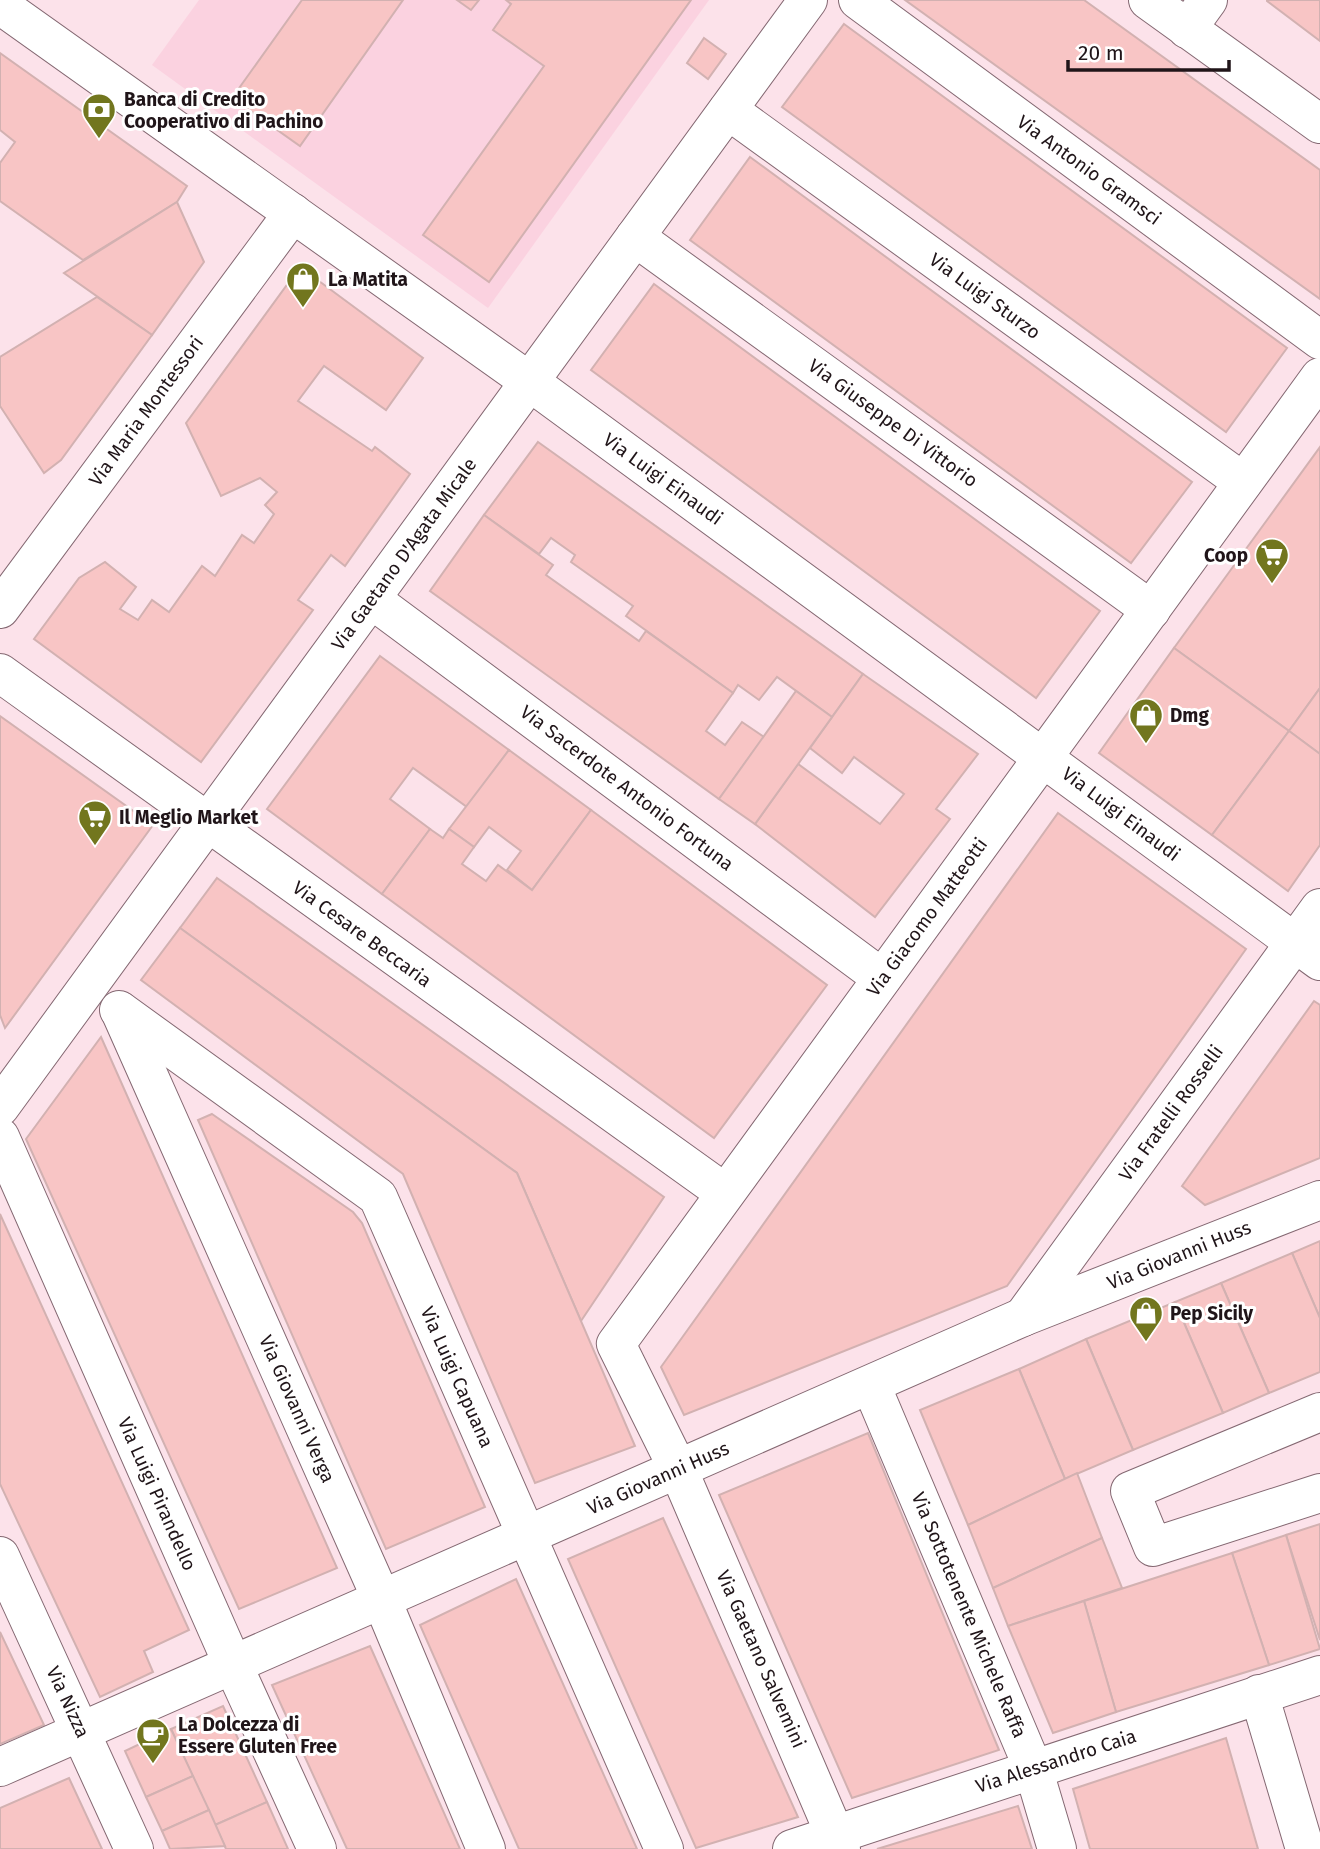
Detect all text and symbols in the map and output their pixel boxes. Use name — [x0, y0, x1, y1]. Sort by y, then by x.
scale bar — [1068, 28, 1229, 72]
text: 20 m — [1078, 40, 1124, 66]
place label: Banca di Credito Cooperativo di Pachino — [124, 88, 323, 133]
bank icon: Banca di Credito Cooperativo di Pachino — [80, 91, 118, 140]
street label: Via Antonio Gramsci — [1013, 110, 1165, 230]
street label: Via Luigi Sturzo — [925, 248, 1045, 344]
shop icon: La Matita — [284, 260, 322, 309]
place label: La Matita — [328, 268, 408, 291]
street label: Via Maria Montessori — [84, 332, 208, 490]
street label: Via Giuseppe Di Vittorio — [804, 354, 982, 492]
street label: Via Luigi Einaudi — [599, 428, 727, 530]
street label: Via Gaetano D'Agata Micale — [327, 453, 481, 655]
supermarket icon: Coop — [1253, 536, 1291, 585]
place label: Coop — [1204, 544, 1248, 567]
shop icon: Dmg — [1127, 696, 1165, 745]
street label: Via Sacerdote Antonio Fortuna — [516, 700, 738, 876]
place label: Dmg — [1170, 704, 1209, 727]
street label: Via Luigi Einaudi — [1057, 762, 1185, 866]
supermarket icon: Il Meglio Market — [76, 798, 114, 847]
place label: Il Meglio Market — [119, 806, 259, 829]
street label: Via Giacomo Matteotti — [862, 833, 992, 1001]
street label: Via Cesare Beccaria — [288, 876, 436, 992]
street label: Via Fratelli Rosselli — [1114, 1041, 1228, 1185]
street label: Via Giovanni Huss — [1104, 1216, 1254, 1294]
shop icon: Pep Sicily — [1127, 1294, 1165, 1343]
place label: Pep Sicily — [1170, 1302, 1253, 1325]
street label: Via Luigi Capuana — [416, 1303, 498, 1451]
street label: Via Giovanni Verga — [254, 1332, 340, 1486]
street label: Via Luigi Pirandello — [113, 1414, 201, 1574]
street label: Via Giovanni Huss — [583, 1436, 733, 1520]
street label: Via Sottotenente Michele Raffa — [907, 1489, 1031, 1741]
street label: Via Gaetano Salvemini — [711, 1567, 811, 1751]
street label: Via Nizza — [41, 1663, 95, 1741]
place label: La Dolcezza di Essere Gluten Free — [178, 1713, 337, 1758]
cafe icon: La Dolcezza di Essere Gluten Free — [134, 1716, 172, 1765]
street label: Via Alessandro Caia — [973, 1724, 1139, 1798]

